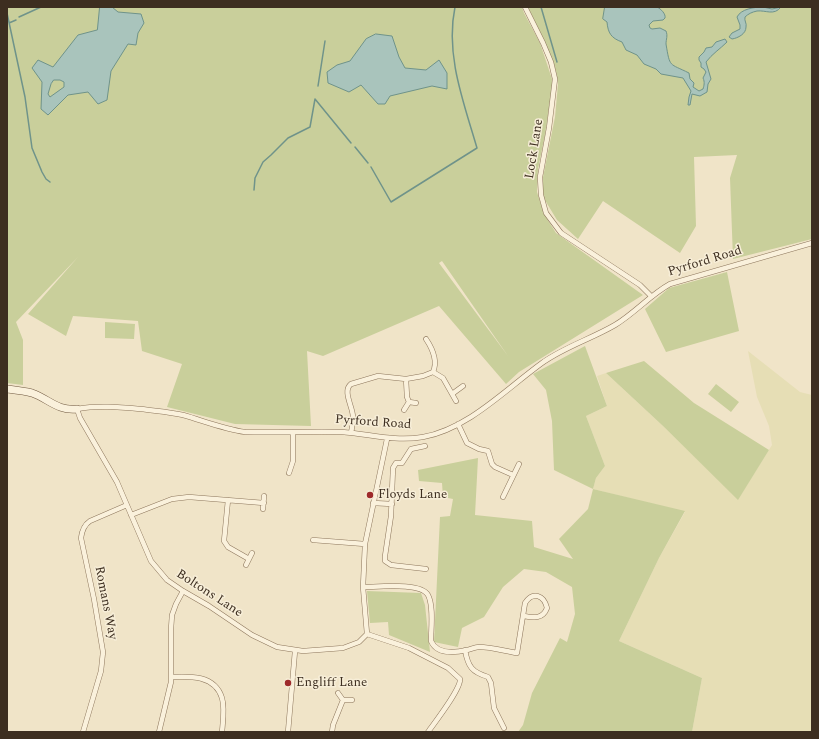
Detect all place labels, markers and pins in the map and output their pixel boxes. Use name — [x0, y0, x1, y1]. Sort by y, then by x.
place label: Floyds Lane — [378, 487, 447, 503]
marker: Floyds Lane — [365, 490, 375, 500]
place label: Engliff Lane — [296, 675, 367, 691]
marker: Engliff Lane — [283, 678, 293, 688]

